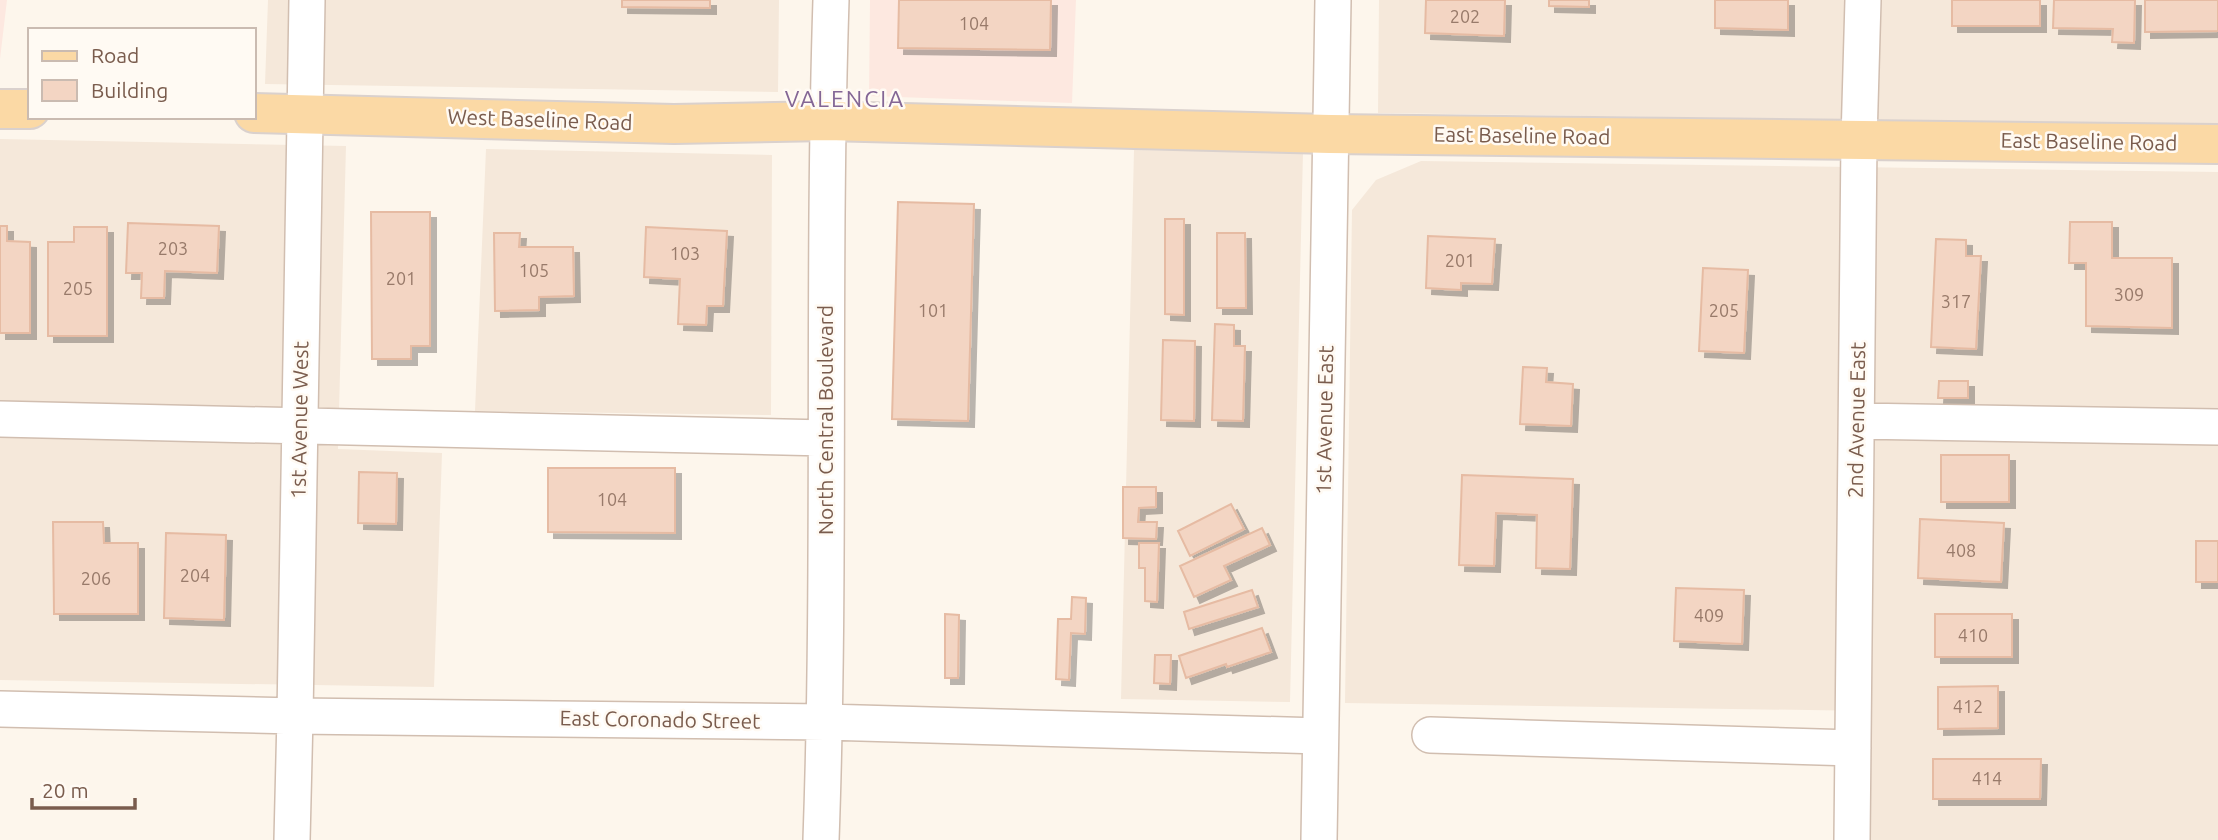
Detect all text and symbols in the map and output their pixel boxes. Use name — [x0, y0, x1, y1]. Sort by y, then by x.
house number: 202 — [1450, 6, 1480, 26]
house number: 104 — [959, 13, 989, 33]
legend — [28, 28, 256, 119]
text: Road — [91, 43, 139, 67]
text: Building — [91, 78, 168, 102]
district label: VALENCIA — [785, 86, 905, 111]
street label: West Baseline Road — [447, 104, 633, 134]
street label: East Baseline Road — [1433, 121, 1611, 149]
street label: East Baseline Road — [2000, 127, 2178, 155]
house number: 203 — [158, 238, 188, 258]
house number: 103 — [670, 243, 700, 263]
house number: 201 — [1445, 250, 1475, 270]
house number: 105 — [519, 260, 549, 280]
house number: 201 — [386, 268, 416, 288]
house number: 205 — [63, 278, 93, 298]
house number: 309 — [2114, 284, 2144, 304]
house number: 317 — [1941, 291, 1971, 311]
house number: 101 — [918, 300, 948, 320]
house number: 205 — [1709, 300, 1739, 320]
street label: North Central Boulevard — [813, 305, 837, 535]
street label: 1st Avenue West — [286, 341, 312, 499]
street label: 2nd Avenue East — [1843, 342, 1869, 498]
street label: 1st Avenue East — [1311, 345, 1337, 495]
house number: 104 — [597, 489, 627, 509]
house number: 408 — [1946, 540, 1976, 560]
house number: 204 — [180, 565, 210, 585]
house number: 206 — [81, 568, 111, 588]
house number: 409 — [1694, 605, 1724, 625]
house number: 410 — [1958, 625, 1988, 645]
house number: 412 — [1953, 696, 1983, 716]
street label: East Coronado Street — [559, 705, 761, 733]
scale bar — [32, 766, 135, 810]
house number: 414 — [1972, 768, 2002, 788]
text: 20 m — [42, 778, 89, 802]

